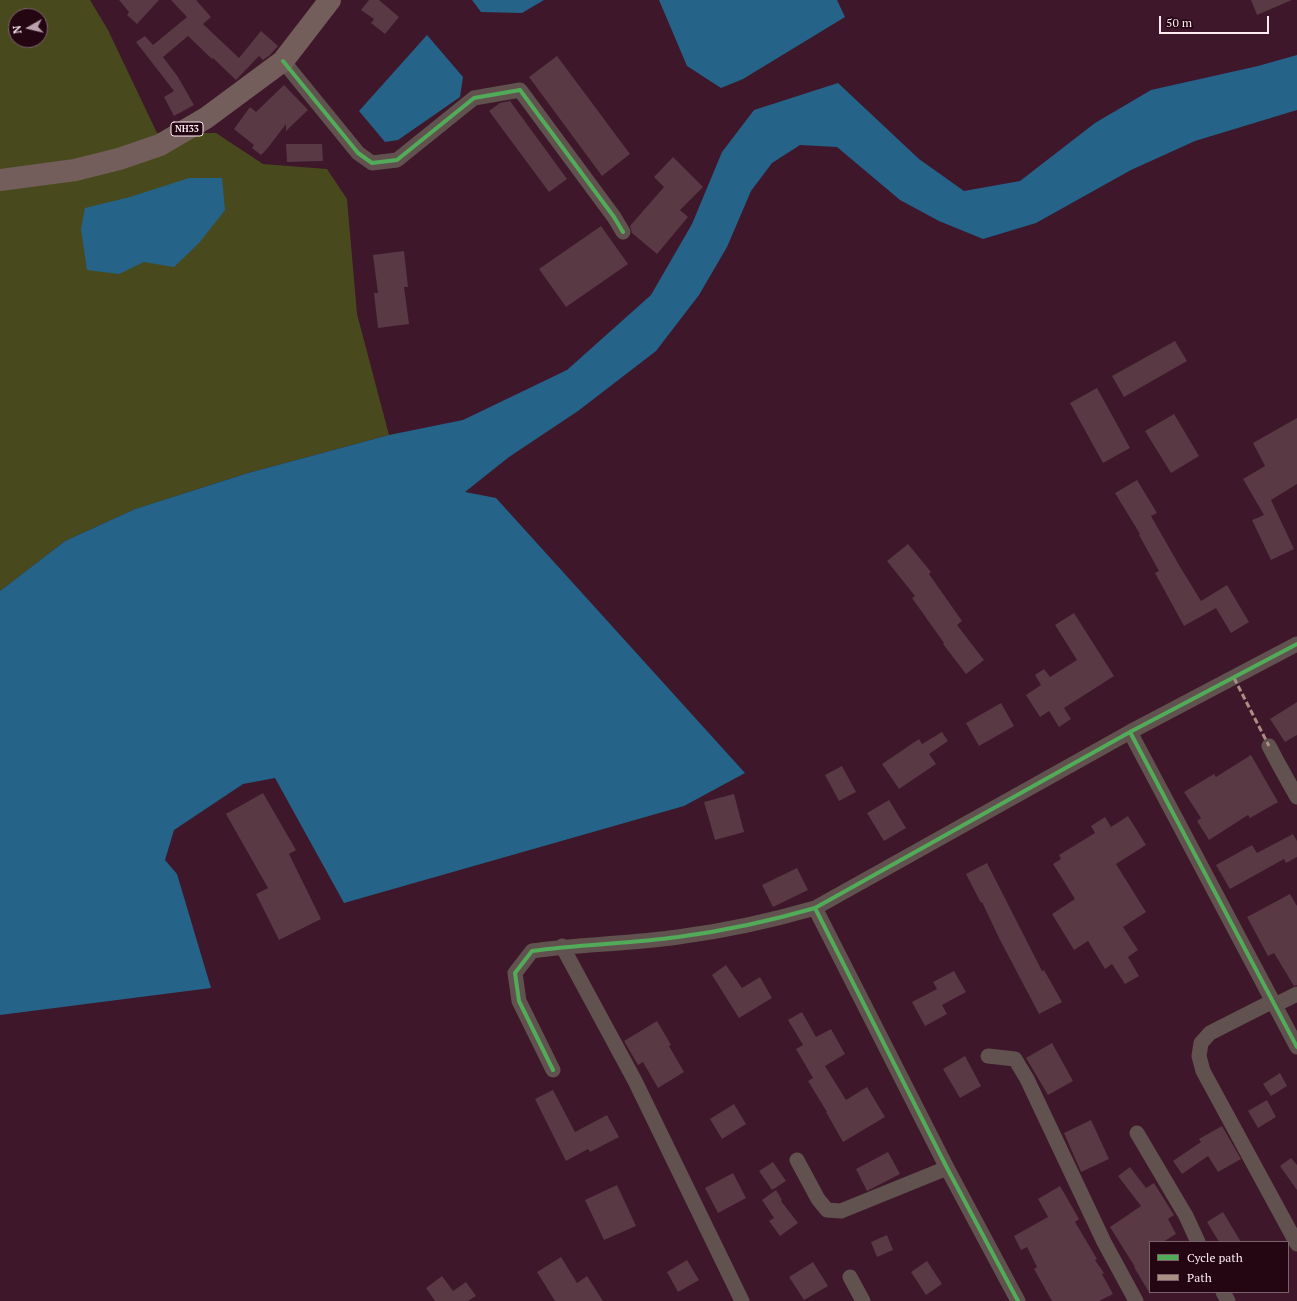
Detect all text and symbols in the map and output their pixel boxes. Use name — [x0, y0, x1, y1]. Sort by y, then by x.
north arrow — [8, 8, 48, 48]
scale bar — [1161, 8, 1271, 34]
text: 50 m — [1166, 15, 1192, 30]
text: N — [10, 24, 25, 35]
road number: NH33 — [171, 122, 203, 136]
legend — [1149, 1241, 1289, 1293]
text: Cycle path — [1187, 1250, 1243, 1265]
text: Path — [1187, 1270, 1212, 1285]

